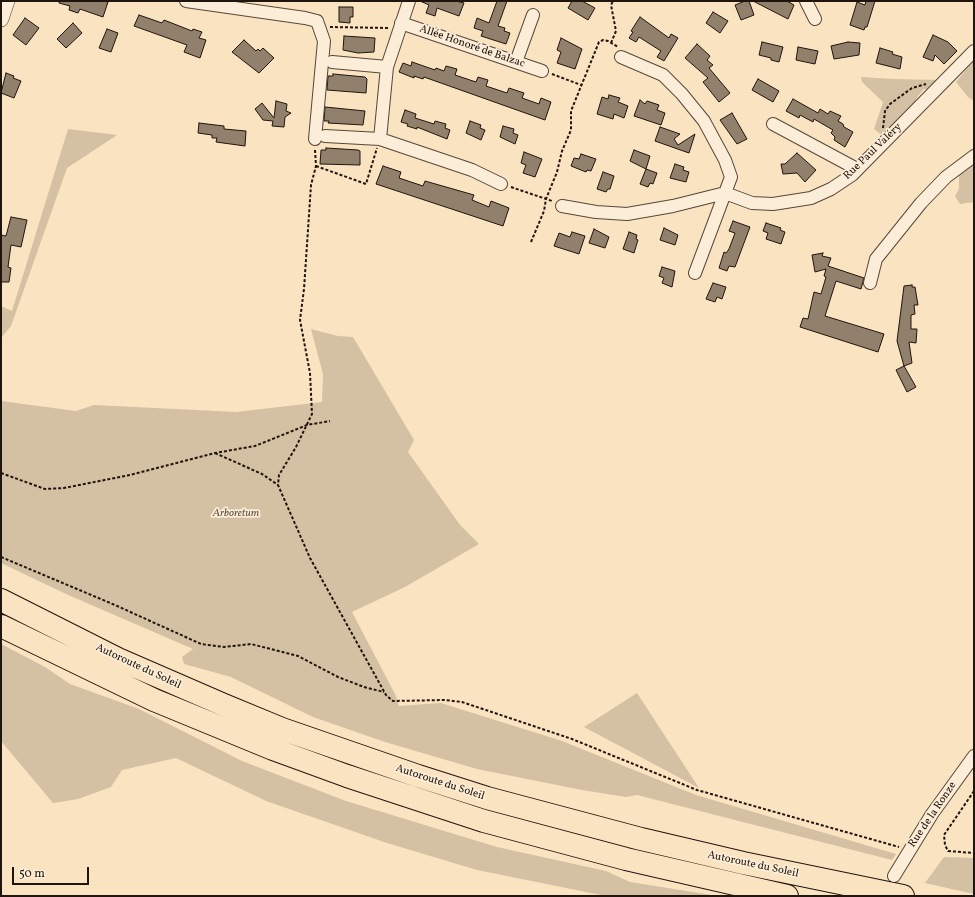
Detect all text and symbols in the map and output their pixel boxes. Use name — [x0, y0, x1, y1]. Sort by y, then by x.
street label: Allée Honoré de Balzac — [418, 23, 526, 71]
street label: Rue Paul Valéry — [841, 121, 905, 183]
park label: Arboretum — [213, 507, 259, 521]
street label: Autoroute du Soleil — [93, 641, 183, 693]
street label: Autoroute du Soleil — [394, 762, 486, 804]
street label: Rue de la Ronze — [906, 780, 960, 850]
street label: Autoroute du Soleil — [706, 849, 800, 881]
scale bar — [14, 859, 91, 885]
text: 50 m — [19, 866, 45, 882]

